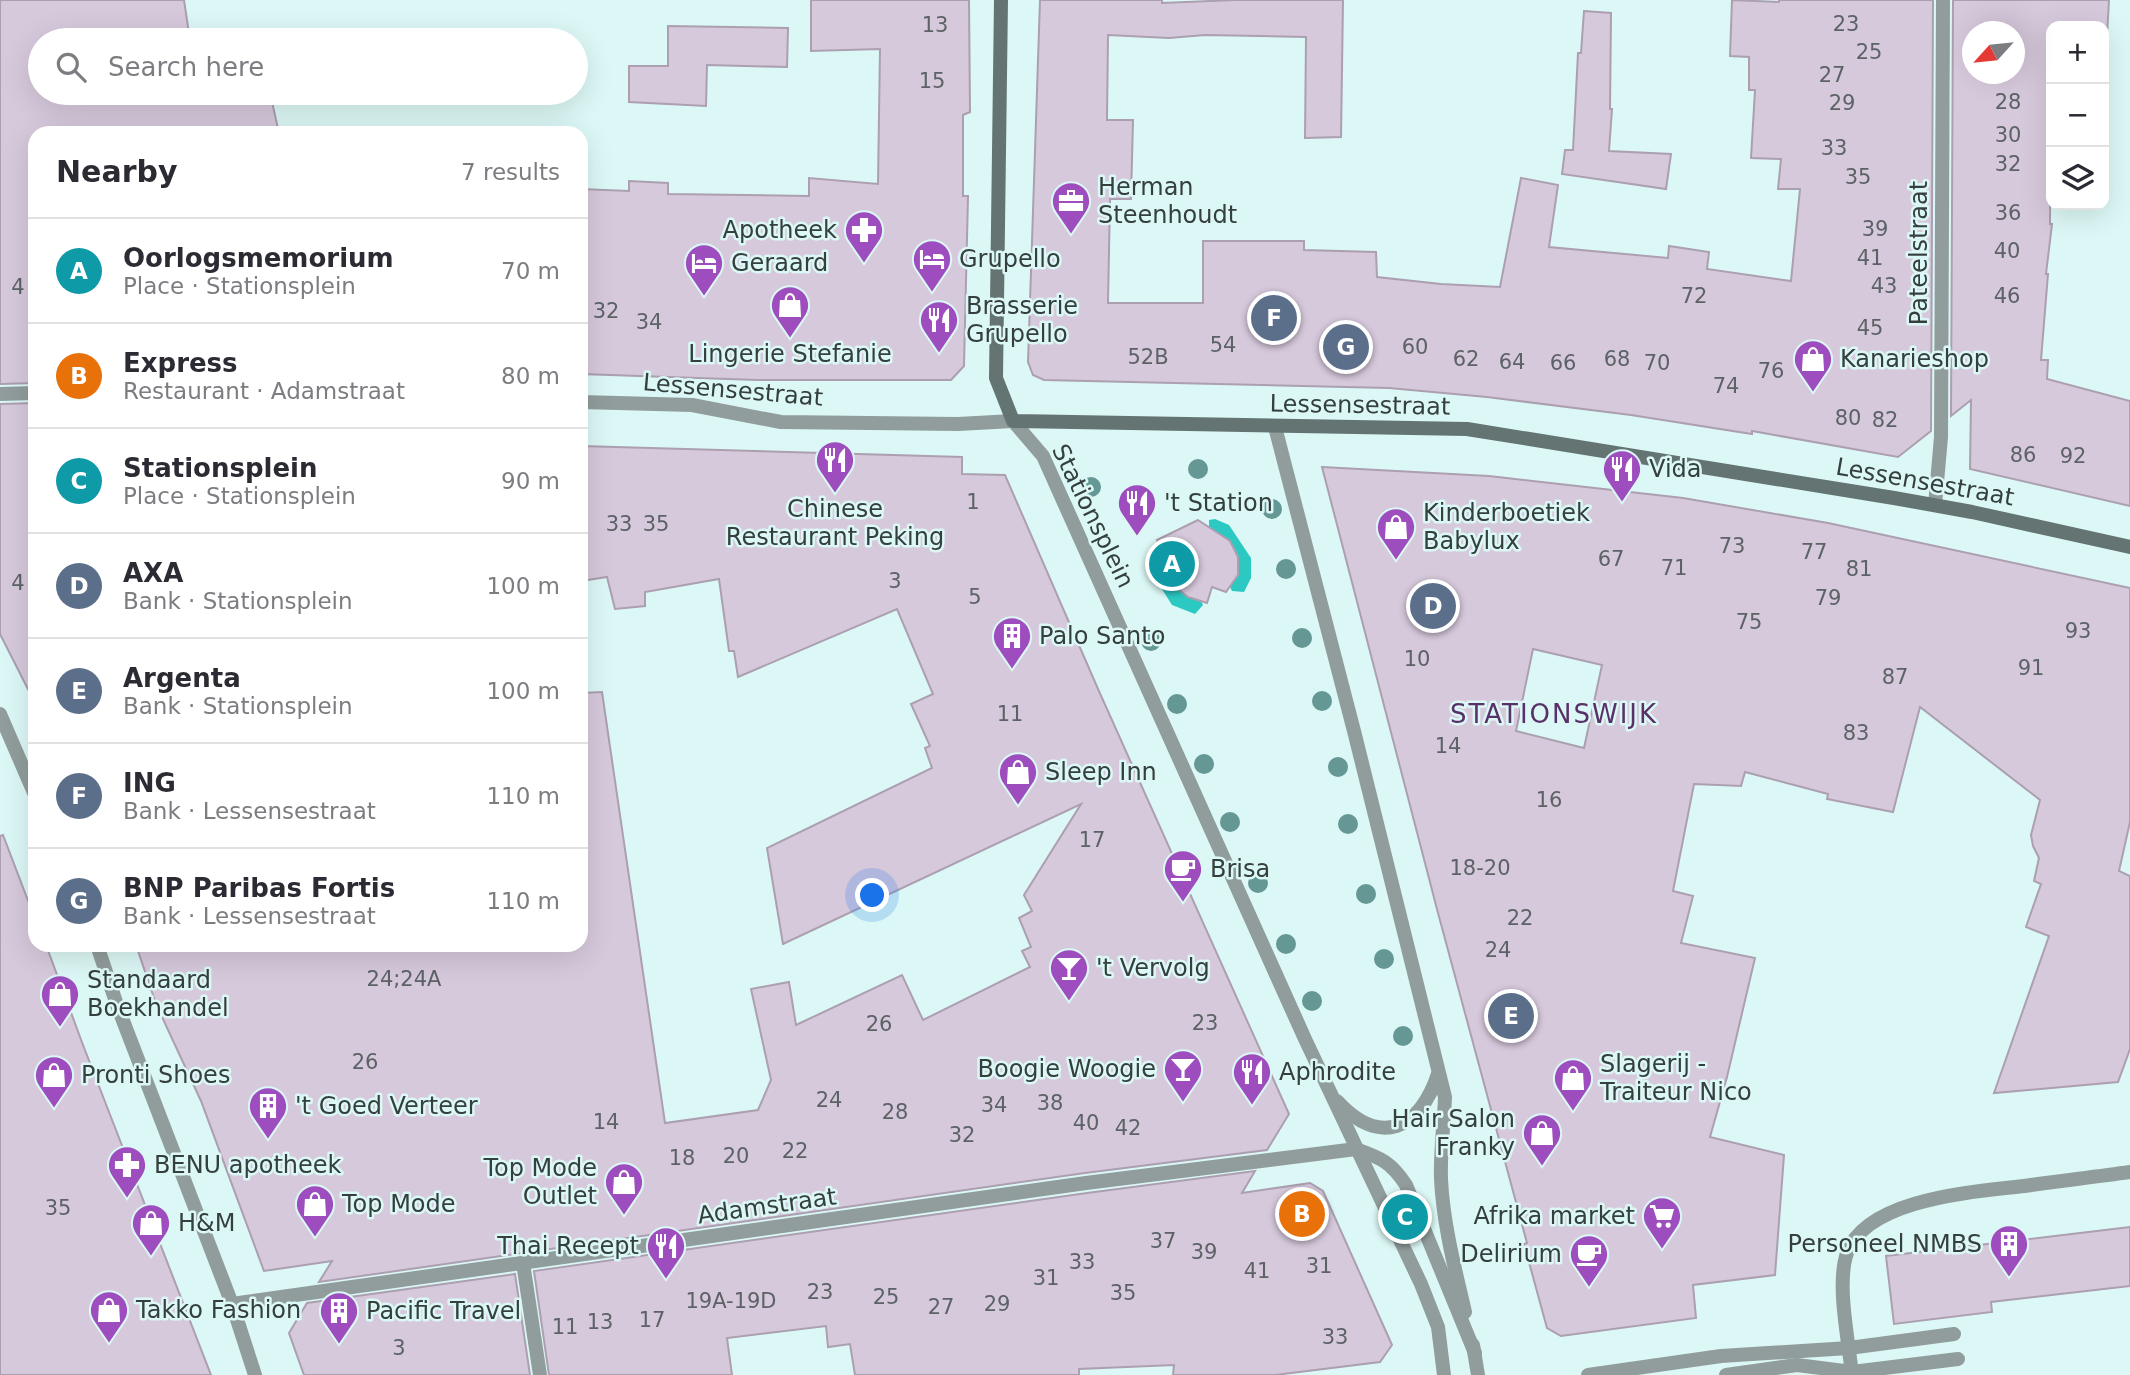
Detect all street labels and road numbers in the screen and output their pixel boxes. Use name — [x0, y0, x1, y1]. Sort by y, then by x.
street label: Pateelstraat — [1905, 181, 1933, 325]
street label: Lessensestraat — [642, 368, 824, 412]
street label: Lessensestraat — [1269, 389, 1451, 421]
street label: Stationsplein — [1046, 440, 1140, 592]
street label: Lessensestraat — [1834, 453, 2016, 511]
street label: Adamstraat — [696, 1182, 838, 1230]

